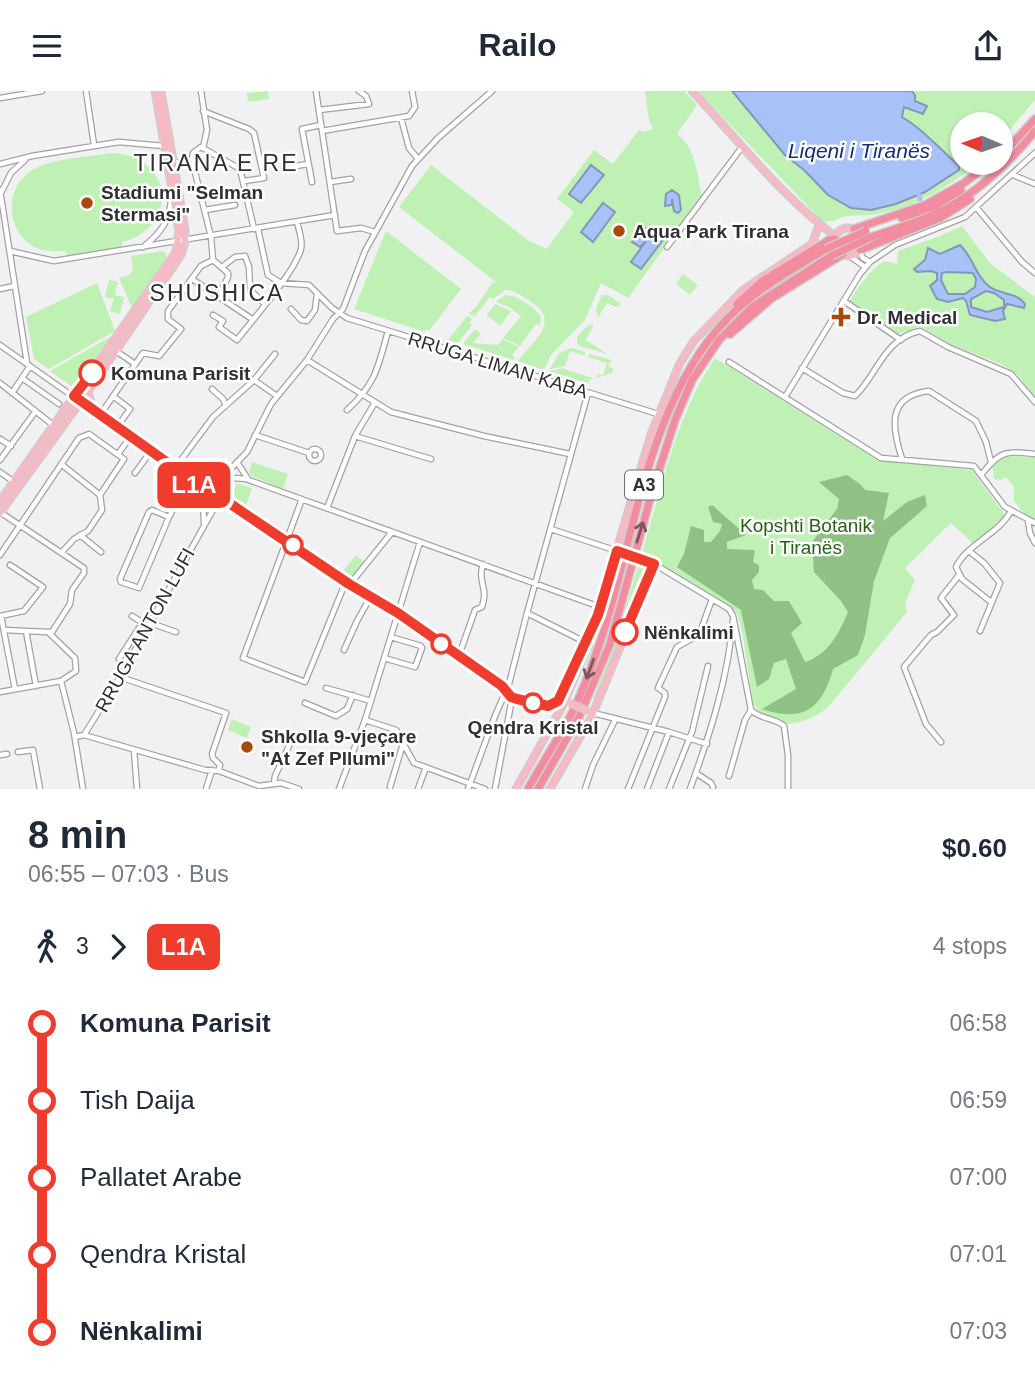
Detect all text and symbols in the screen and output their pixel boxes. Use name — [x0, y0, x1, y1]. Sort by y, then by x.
icon: menu — [28, 27, 66, 65]
text: Railo — [478, 27, 557, 63]
icon: share — [969, 27, 1007, 65]
north arrow — [950, 112, 1013, 175]
map controls — [950, 112, 1013, 175]
water label: Liqeni i Tiranës — [788, 139, 931, 162]
district label: TIRANA E RE — [133, 150, 299, 176]
place label: Stadiumi "Selman Stermasi" — [101, 182, 263, 225]
marker: Stadiumi "Selman Stermasi" — [79, 195, 95, 211]
place label: Aqua Park Tirana — [633, 221, 789, 242]
marker: Aqua Park Tirana — [611, 223, 627, 239]
district label: SHUSHICA — [150, 280, 284, 306]
marker: Dr. Medical — [831, 307, 851, 327]
place label: Dr. Medical — [857, 307, 957, 328]
street label: RRUGA LIMAN KABA — [406, 328, 591, 402]
marker: Komuna Parisit — [79, 360, 105, 386]
place label: Komuna Parisit — [111, 363, 251, 384]
line badge: L1A — [154, 462, 234, 508]
text: L1A — [171, 471, 217, 498]
road number: A3 — [625, 471, 663, 499]
park label: Kopshti Botanik i Tiranës — [740, 515, 873, 558]
one-way arrow — [634, 521, 647, 543]
unlabelled marker — [283, 535, 303, 555]
street label: RRUGA ANTON LUFI — [91, 544, 199, 716]
marker: Nënkalimi — [612, 619, 638, 645]
place label: Nënkalimi — [644, 622, 734, 643]
unlabelled marker — [431, 634, 451, 654]
one-way arrow — [583, 657, 595, 679]
marker: Qendra Kristal — [523, 693, 543, 713]
place label: Qendra Kristal — [468, 717, 598, 738]
place label: Shkolla 9-vjeçare "At Zef Pllumi" — [261, 726, 416, 769]
marker: Shkolla 9-vjeçare "At Zef Pllumi" — [239, 739, 255, 755]
text: 8 min — [28, 814, 127, 856]
text: $0.60 — [942, 833, 1007, 863]
text: 06:55 – 07:03 · Bus — [28, 861, 229, 887]
icon: walk — [28, 928, 66, 966]
icon: forward — [99, 928, 137, 966]
text: 3 — [76, 933, 89, 959]
text: L1A — [161, 933, 206, 960]
text: 4 stops — [933, 933, 1007, 959]
text: Komuna Parisit — [80, 1008, 271, 1038]
text: 06:58 — [949, 1010, 1007, 1036]
text: Tish Daija — [80, 1085, 195, 1115]
text: 06:59 — [949, 1087, 1007, 1113]
text: Pallatet Arabe — [80, 1162, 242, 1192]
text: 07:00 — [949, 1164, 1007, 1190]
text: Qendra Kristal — [80, 1239, 246, 1269]
text: 07:01 — [949, 1241, 1007, 1267]
text: Nënkalimi — [80, 1316, 203, 1346]
text: 07:03 — [949, 1318, 1007, 1344]

